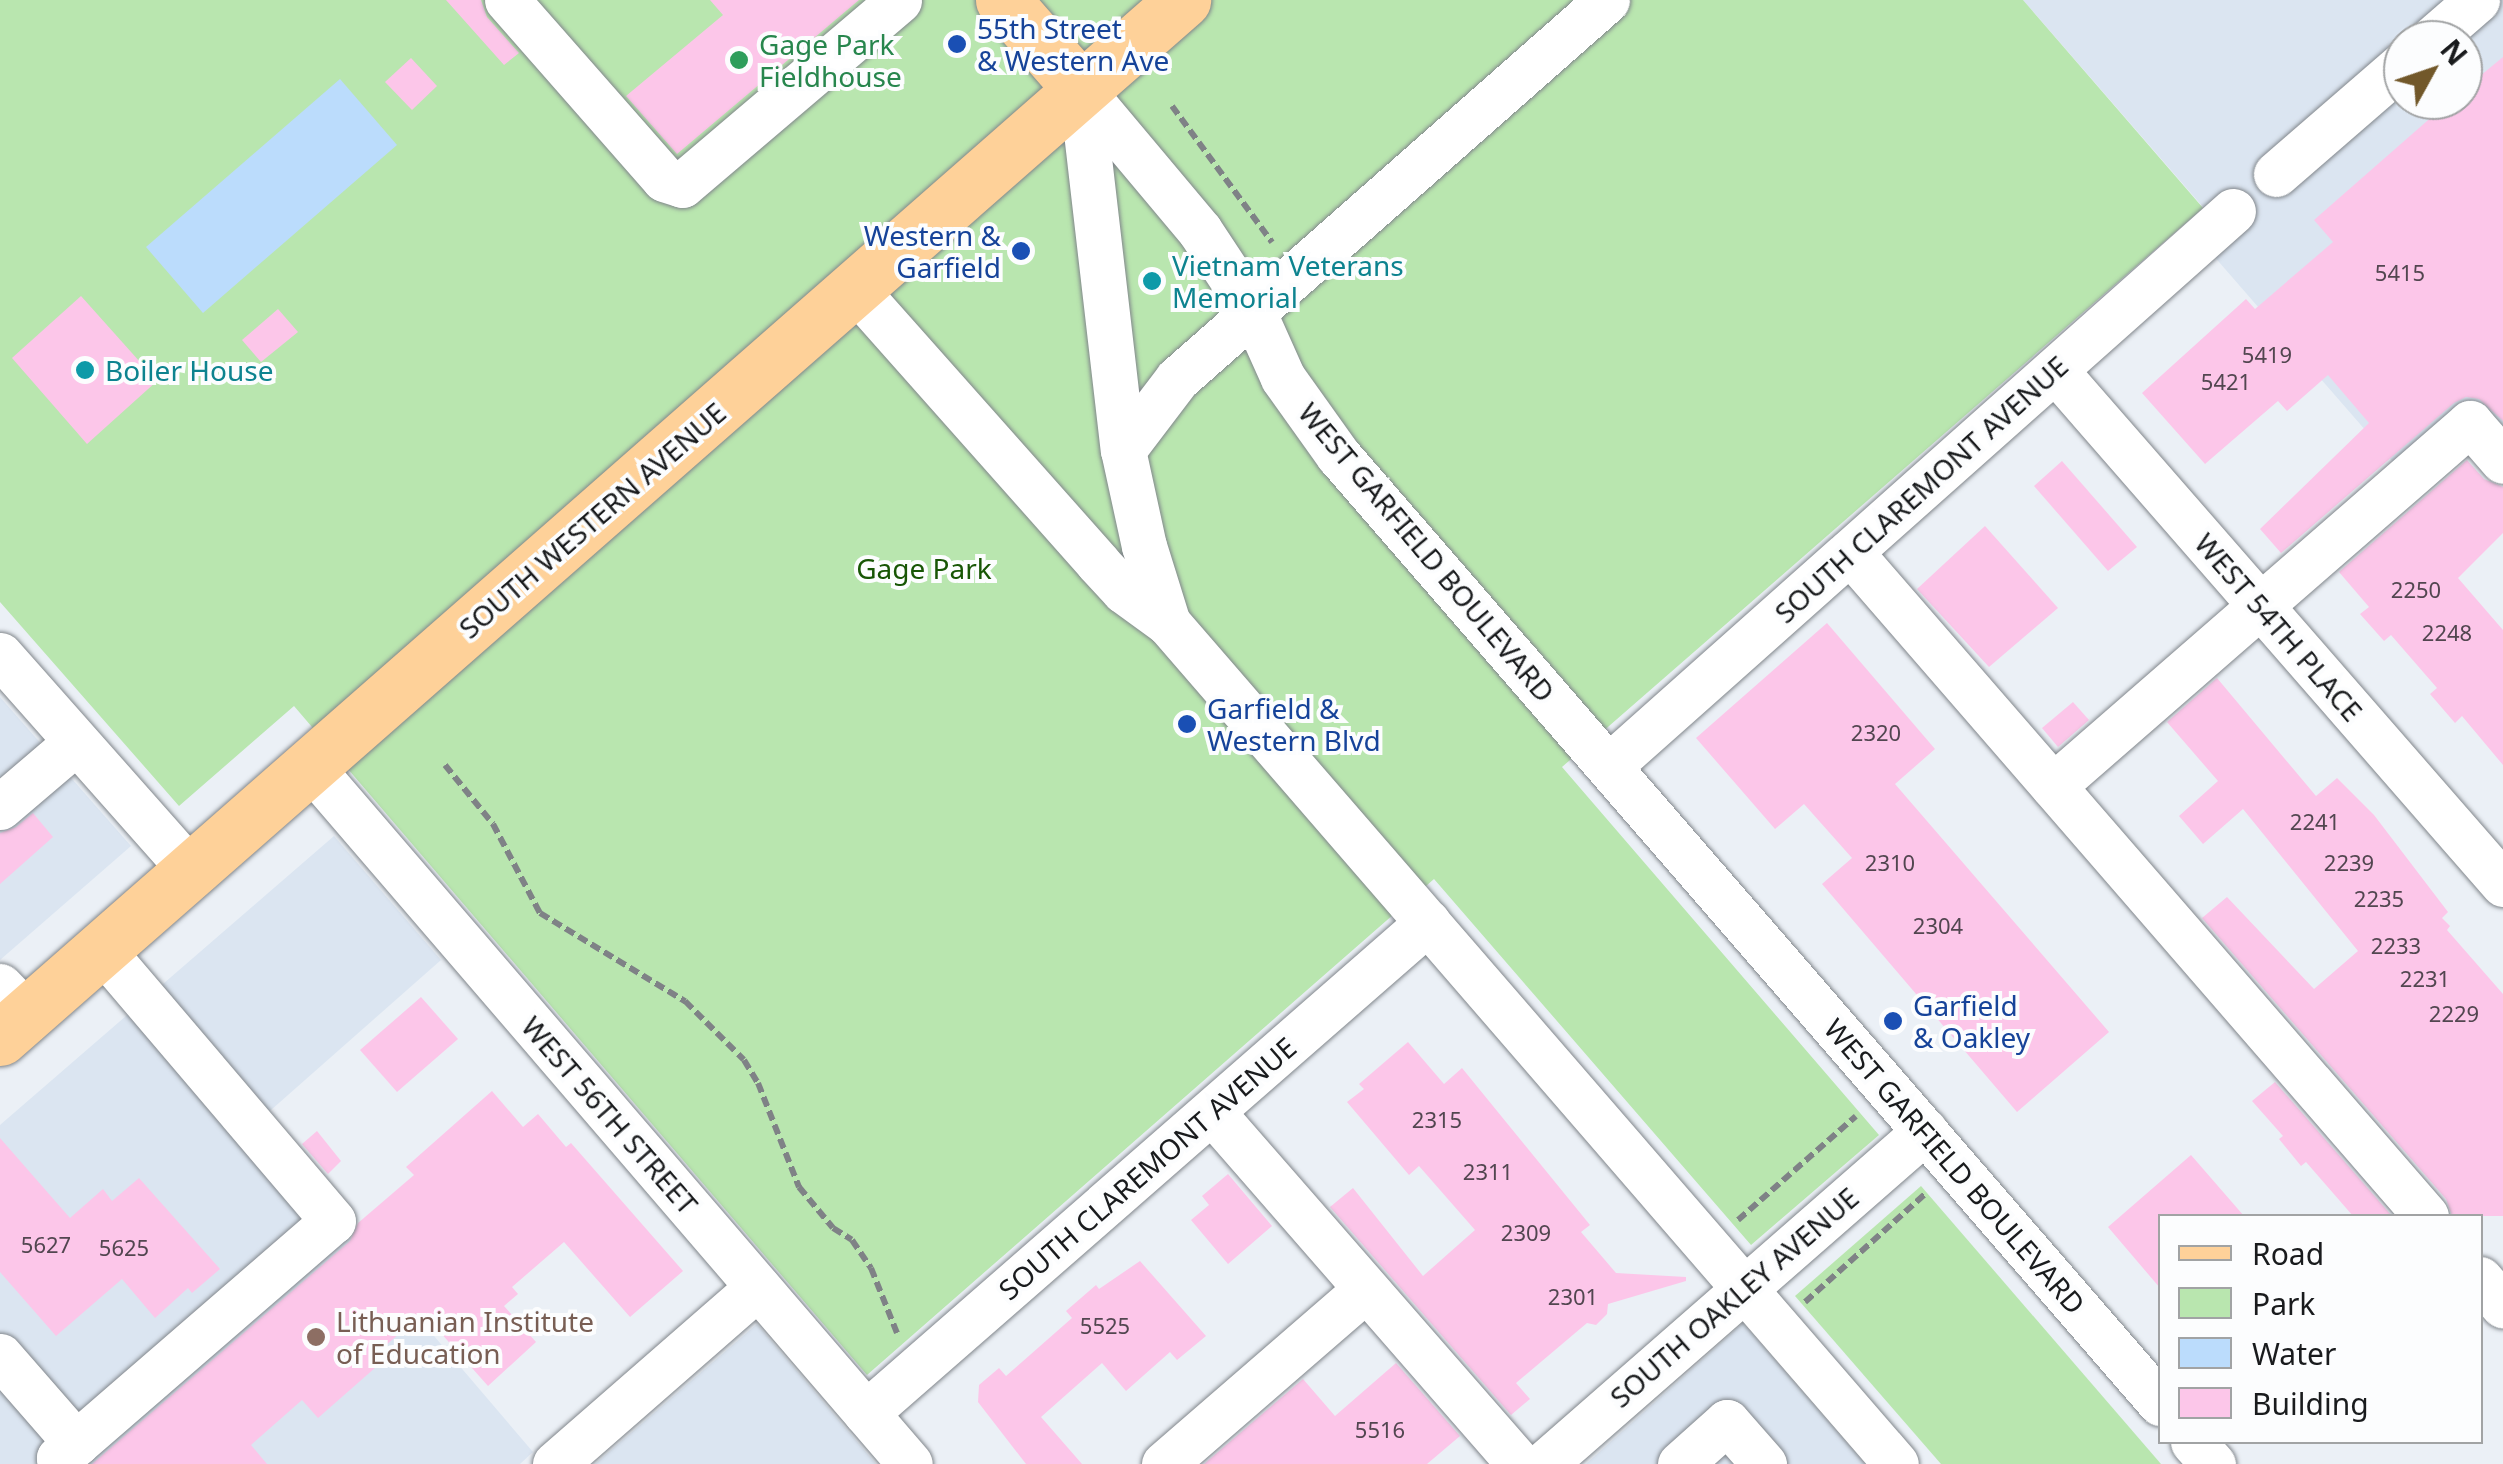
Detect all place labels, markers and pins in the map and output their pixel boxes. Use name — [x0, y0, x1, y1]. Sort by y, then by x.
place label: 55th Street & Western Ave — [977, 11, 1169, 77]
place label: Gage Park Fieldhouse — [759, 27, 902, 93]
marker: 55th Street & Western Ave — [946, 33, 968, 55]
marker: Gage Park Fieldhouse — [728, 49, 750, 71]
place label: Western & Garfield — [864, 218, 1001, 284]
marker: Western & Garfield — [1010, 240, 1032, 262]
place label: Vietnam Veterans Memorial — [1172, 248, 1404, 314]
marker: Vietnam Veterans Memorial — [1141, 270, 1163, 292]
place label: Boiler House — [105, 353, 273, 387]
marker: Boiler House — [74, 359, 96, 381]
place label: Garfield & Western Blvd — [1207, 691, 1381, 757]
marker: Garfield & Western Blvd — [1176, 713, 1198, 735]
place label: Garfield & Oakley — [1913, 988, 2030, 1054]
marker: Garfield & Oakley — [1882, 1010, 1904, 1032]
place label: Lithuanian Institute of Education — [336, 1304, 594, 1370]
marker: Lithuanian Institute of Education — [305, 1326, 327, 1348]

